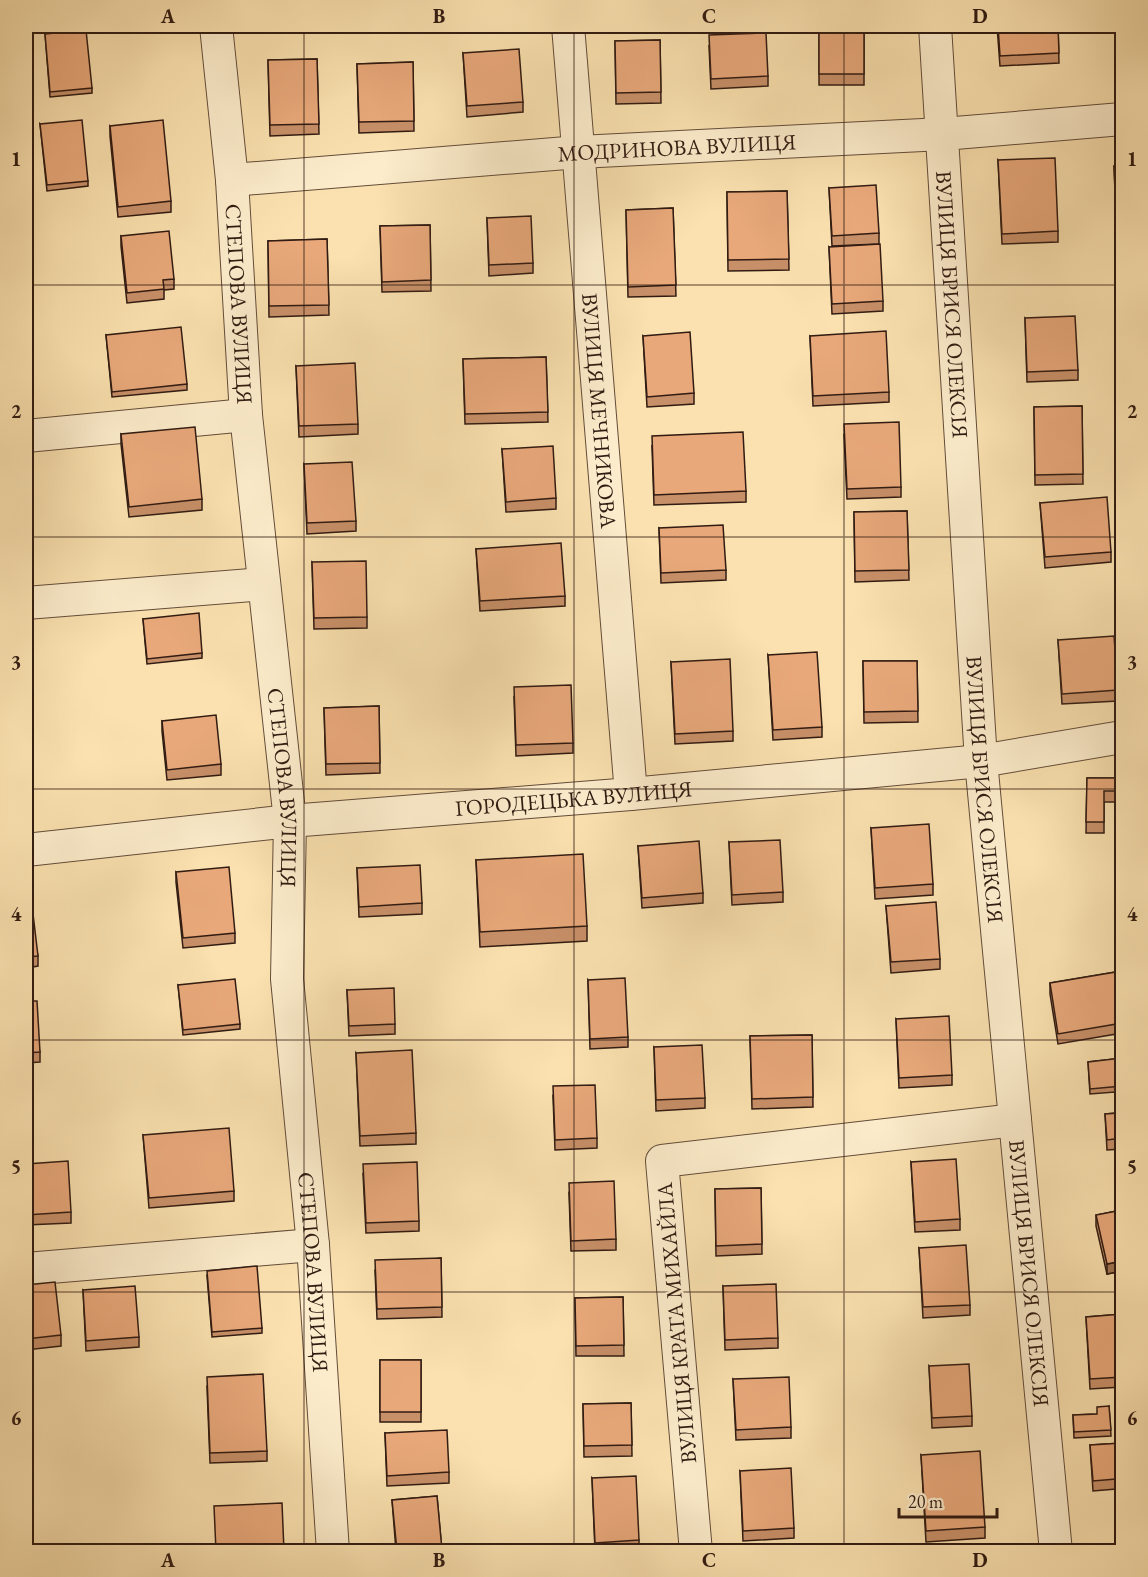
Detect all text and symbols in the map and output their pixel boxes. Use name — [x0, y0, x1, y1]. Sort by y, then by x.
text: A — [160, 3, 176, 29]
text: B — [433, 3, 445, 29]
text: C — [702, 3, 716, 29]
text: D — [972, 3, 988, 29]
street label: МОДРИНОВА ВУЛИЦЯ — [556, 127, 797, 169]
text: 1 — [11, 146, 21, 172]
text: 1 — [1127, 146, 1137, 172]
street label: ВУЛИЦЯ БРИСЯ ОЛЕКСІЯ — [929, 170, 975, 439]
street label: СТЕПОВА ВУЛИЦЯ — [218, 203, 259, 405]
street label: ВУЛИЦЯ МЕЧНИКОВА — [575, 292, 623, 530]
text: 2 — [11, 398, 22, 424]
text: 2 — [1127, 398, 1138, 424]
text: 3 — [11, 649, 21, 675]
text: 3 — [1127, 649, 1137, 675]
street label: ВУЛИЦЯ БРИСЯ ОЛЕКСІЯ — [959, 655, 1010, 924]
street label: СТЕПОВА ВУЛИЦЯ — [261, 686, 304, 888]
street label: ГОРОДЕЦЬКА ВУЛИЦЯ — [454, 774, 694, 823]
text: 4 — [11, 901, 22, 927]
text: 4 — [1127, 901, 1138, 927]
street label: ВУЛИЦЯ БРИСЯ ОЛЕКСІЯ — [1002, 1139, 1056, 1408]
text: 5 — [11, 1153, 21, 1179]
text: 5 — [1127, 1153, 1137, 1179]
street label: СТЕПОВА ВУЛИЦЯ — [291, 1171, 335, 1373]
street label: ВУЛИЦЯ КРАТА МИХАЙЛА — [650, 1181, 703, 1465]
text: 6 — [11, 1405, 22, 1431]
text: 6 — [1127, 1405, 1138, 1431]
scale bar — [899, 1481, 996, 1519]
text: 20 m — [908, 1490, 943, 1513]
text: A — [160, 1547, 176, 1573]
text: B — [433, 1547, 445, 1573]
text: C — [702, 1547, 716, 1573]
text: D — [972, 1547, 988, 1573]

